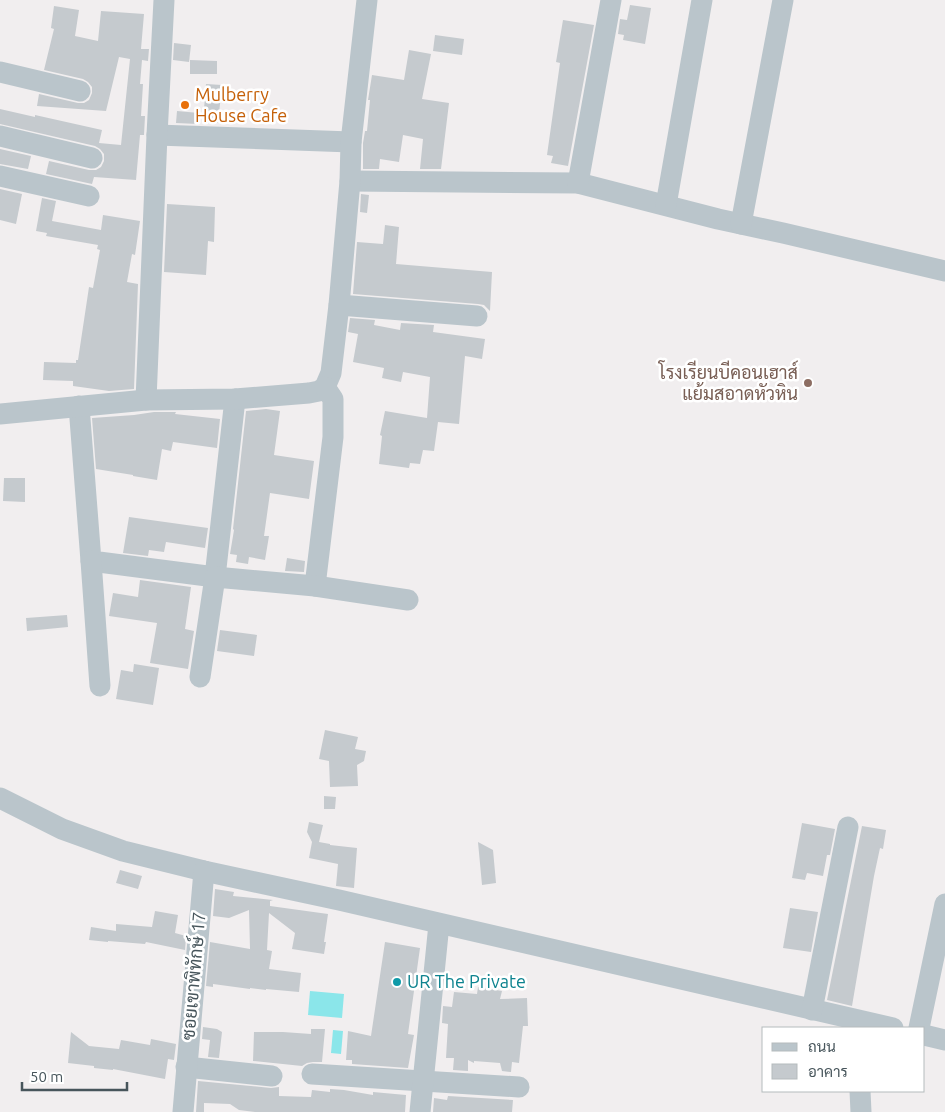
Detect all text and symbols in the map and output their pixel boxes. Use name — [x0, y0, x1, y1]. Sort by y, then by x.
place label: Mulberry House Cafe — [195, 84, 287, 125]
marker: Mulberry House Cafe — [179, 99, 191, 111]
place label: โรงเรียนบีคอนเฮาส์ แย้มสอาดหัวหิน — [658, 360, 798, 403]
marker: โรงเรียนบีคอนเฮาส์ แย้มสอาดหัวหิน — [802, 377, 814, 389]
street label: ซอยเขาพิทักษ์ 17 — [175, 911, 209, 1041]
place label: UR The Private — [407, 971, 526, 991]
marker: UR The Private — [391, 976, 403, 988]
legend — [762, 1027, 925, 1092]
text: ถนน — [808, 1038, 836, 1055]
scale bar — [22, 1060, 128, 1092]
text: อาคาร — [808, 1063, 848, 1080]
text: 50 m — [30, 1068, 63, 1085]

